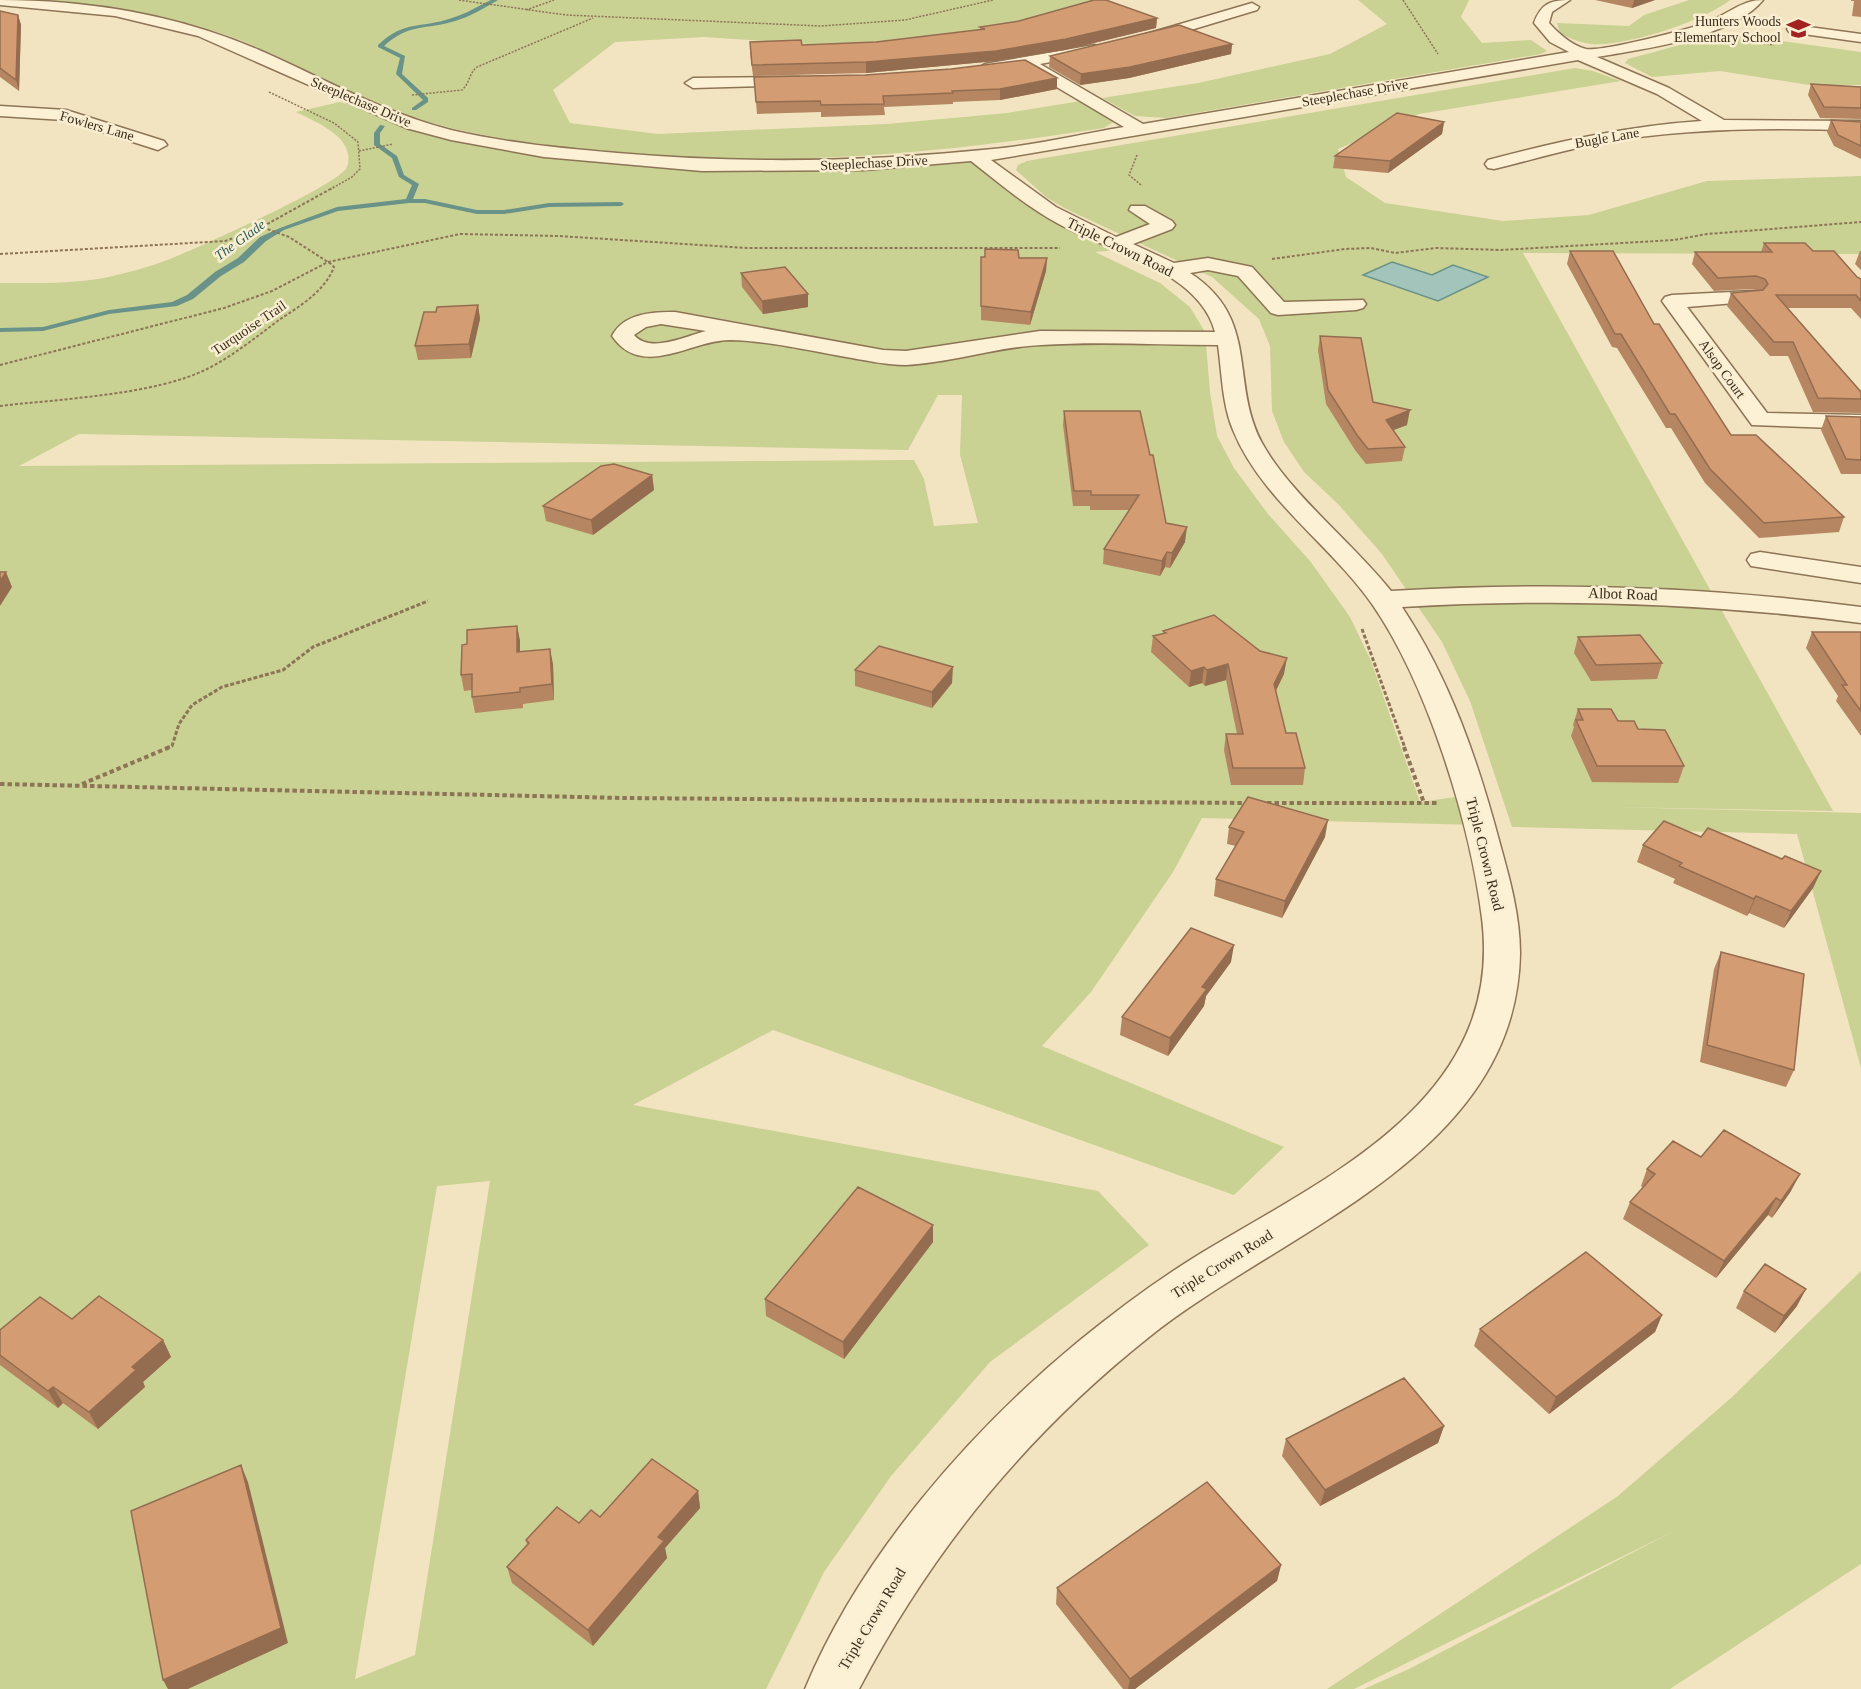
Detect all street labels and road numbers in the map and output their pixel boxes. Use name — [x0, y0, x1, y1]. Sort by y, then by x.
street label: Steeplechase Drive — [309, 74, 413, 130]
street label: Steeplechase Drive — [1301, 76, 1409, 110]
street label: Fowlers Lane — [58, 108, 136, 144]
street label: Bugle Lane — [1574, 125, 1640, 151]
street label: Steeplechase Drive — [820, 153, 928, 173]
street label: Triple Crown Road — [1064, 214, 1176, 280]
street label: Turquoise Trail — [209, 298, 289, 358]
street label: Alsop Court — [1696, 337, 1748, 401]
street label: Albot Road — [1588, 585, 1659, 603]
street label: Triple Crown Road — [1463, 796, 1507, 913]
street label: Triple Crown Road — [1169, 1226, 1276, 1302]
street label: Triple Crown Road — [835, 1565, 909, 1673]

